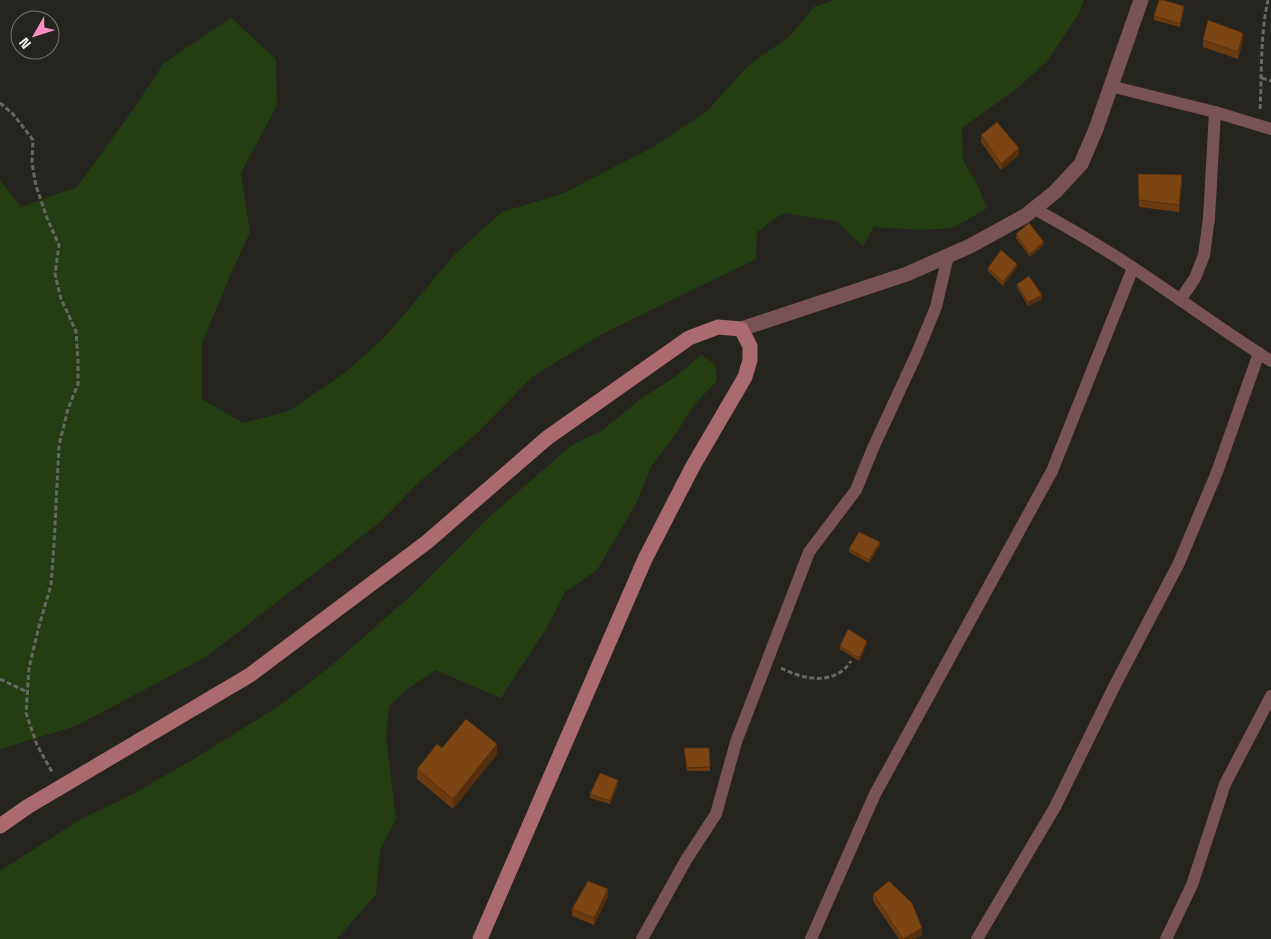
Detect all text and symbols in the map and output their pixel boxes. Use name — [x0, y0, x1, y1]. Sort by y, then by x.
north arrow — [10, 10, 60, 60]
text: N — [15, 34, 35, 52]

